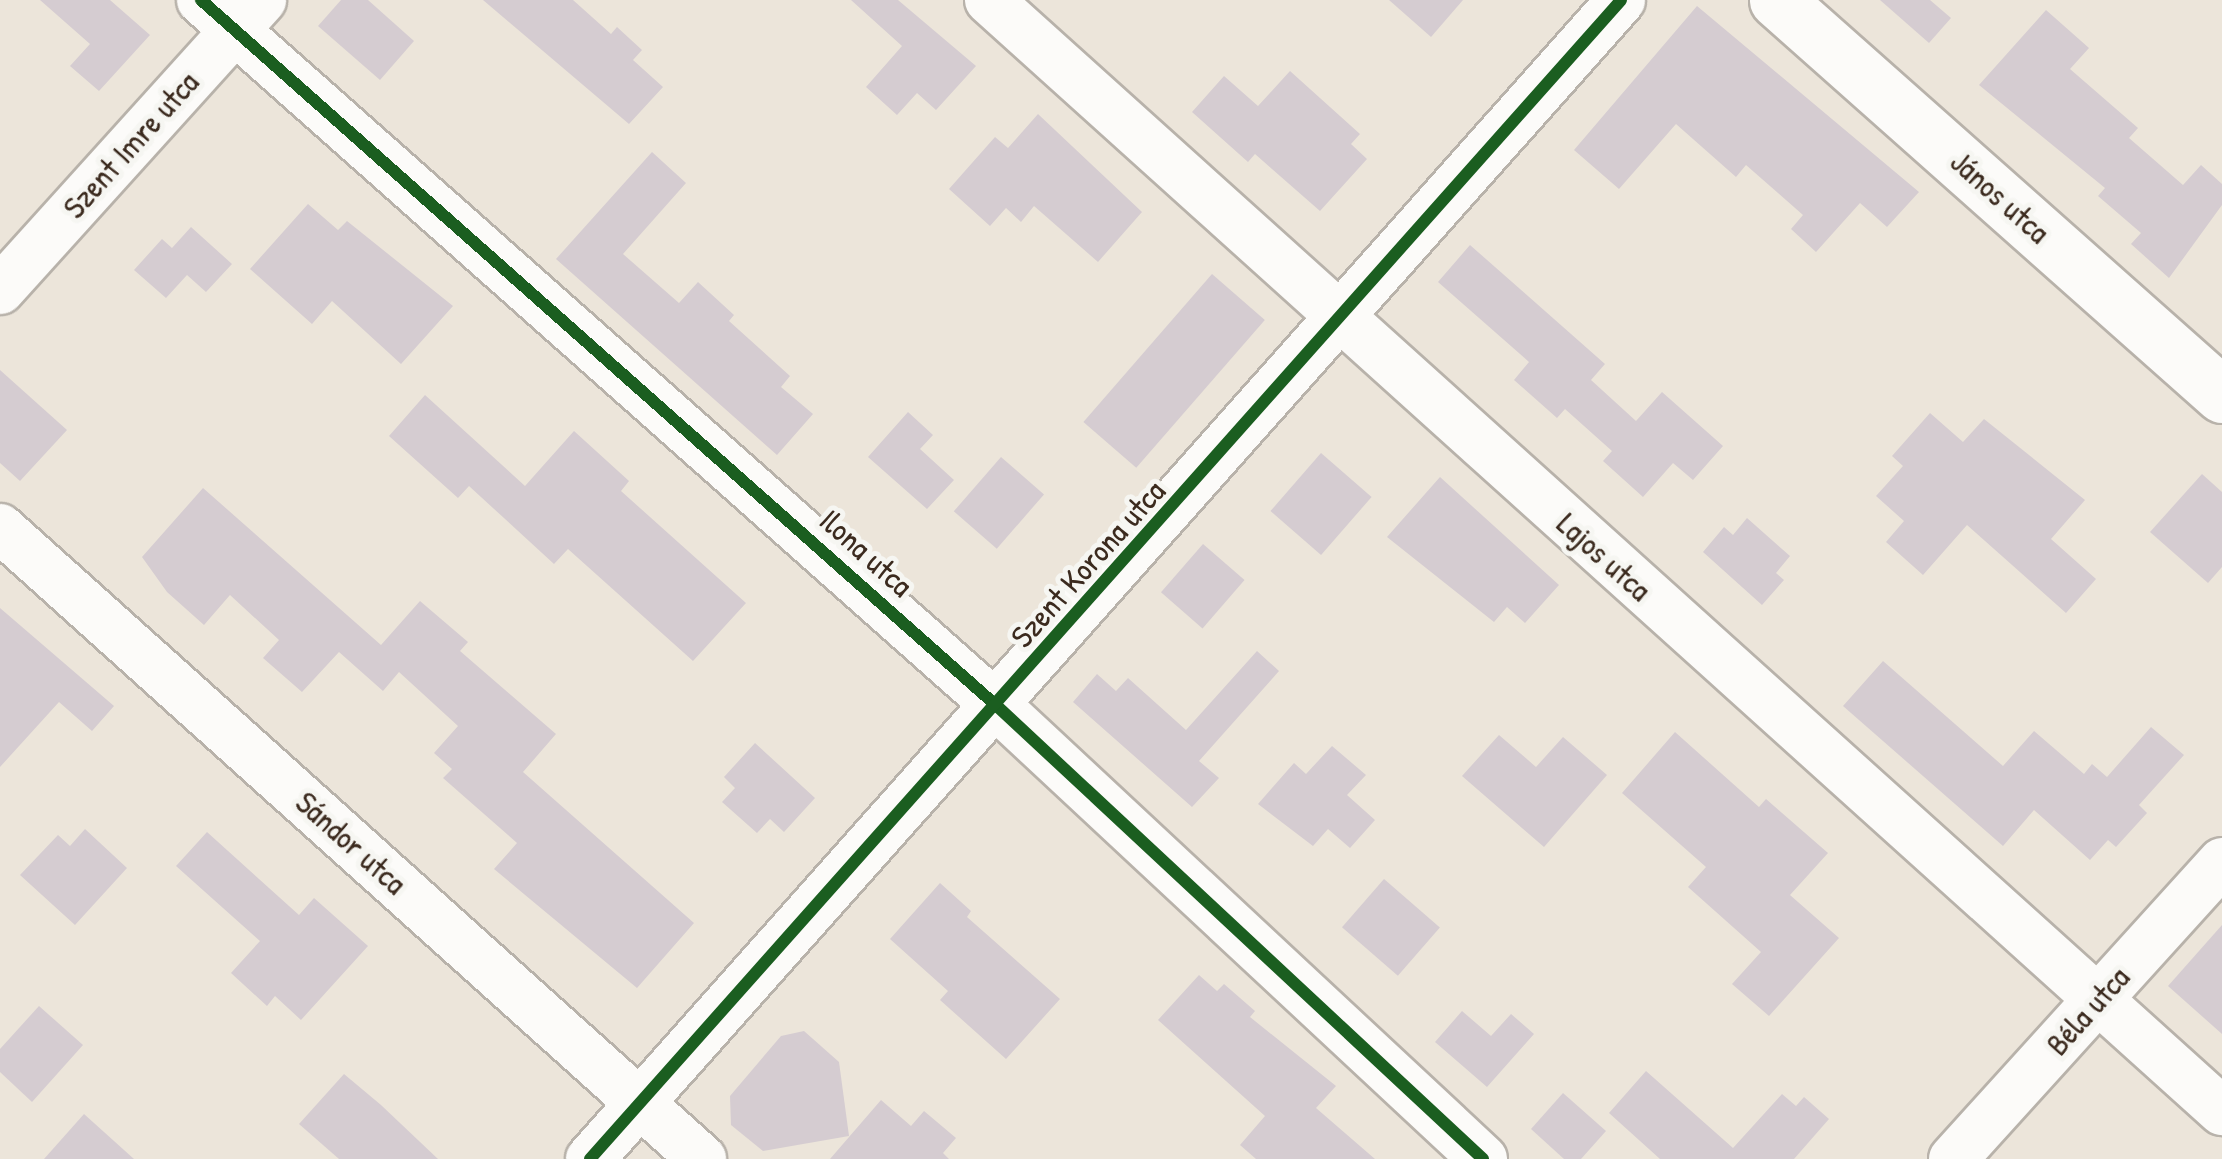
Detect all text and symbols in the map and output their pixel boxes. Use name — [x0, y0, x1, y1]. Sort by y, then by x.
street label: Szent Imre utca — [55, 64, 207, 226]
street label: János utca — [1942, 143, 2058, 251]
street label: Szent Korona utca — [1003, 472, 1173, 656]
street label: Ilona utca — [812, 501, 920, 605]
street label: Lajos utca — [1549, 505, 1659, 609]
street label: Sándor utca — [288, 783, 414, 903]
street label: Béla utca — [2038, 959, 2138, 1063]

